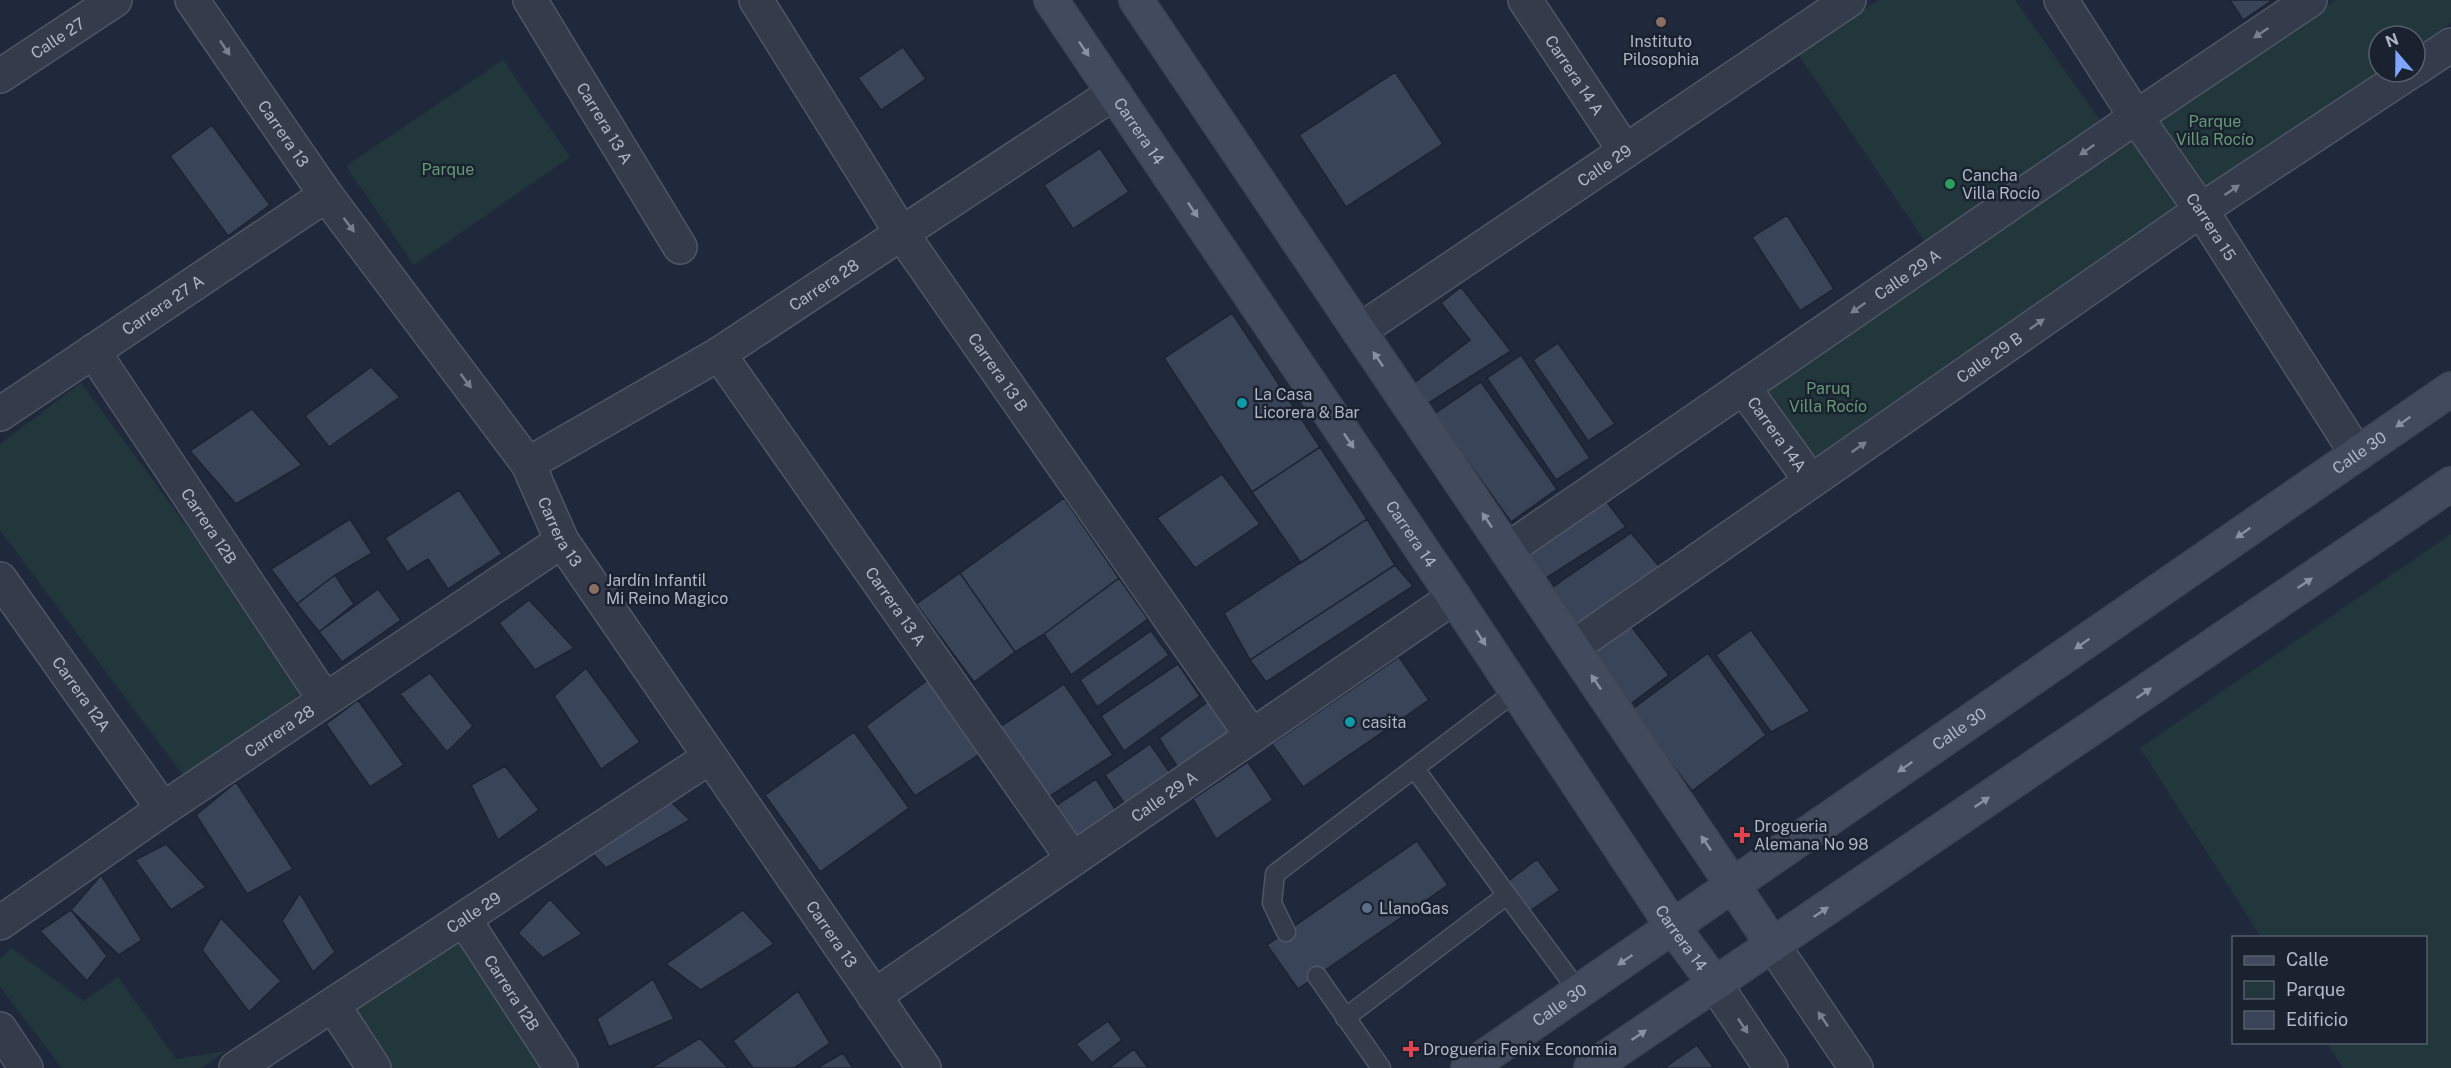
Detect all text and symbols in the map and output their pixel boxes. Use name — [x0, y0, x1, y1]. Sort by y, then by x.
street label: Calle 27 — [27, 13, 88, 63]
marker: Instituto Pilosophia — [1654, 15, 1668, 29]
north arrow — [2367, 24, 2427, 84]
one-way arrow — [2253, 27, 2269, 38]
text: N — [2383, 29, 2401, 51]
street label: Carrera 14 A — [1541, 32, 1608, 119]
place label: Instituto Pilosophia — [1623, 32, 1699, 69]
one-way arrow — [219, 40, 231, 56]
one-way arrow — [1078, 40, 1089, 57]
street label: Carrera 13 A — [573, 79, 637, 167]
street label: Carrera 14 — [1110, 94, 1169, 168]
street label: Carrera 13 — [254, 97, 313, 170]
park label: Parque Villa Rocío — [2176, 112, 2254, 149]
street label: Calle 29 — [1574, 140, 1635, 190]
one-way arrow — [2080, 144, 2096, 156]
park label: Parque — [422, 160, 474, 179]
place label: Cancha Villa Rocío — [1962, 166, 2040, 203]
marker: Cancha Villa Rocío — [1943, 177, 1957, 191]
one-way arrow — [2223, 184, 2239, 196]
street label: Carrera 15 — [2182, 189, 2240, 264]
one-way arrow — [1187, 202, 1198, 218]
one-way arrow — [342, 218, 354, 233]
street label: Calle 29 A — [1870, 245, 1944, 304]
street label: Carrera 28 — [785, 255, 862, 315]
street label: Carrera 27 A — [118, 271, 207, 339]
one-way arrow — [1850, 302, 1866, 314]
one-way arrow — [2028, 318, 2044, 330]
street label: Calle 29 B — [1953, 328, 2026, 387]
street label: Carrera 13 B — [964, 329, 1032, 415]
one-way arrow — [1372, 351, 1384, 367]
one-way arrow — [460, 373, 472, 389]
park label: Paruq Villa Rocío — [1789, 379, 1867, 416]
place label: La Casa Licorera & Bar — [1254, 385, 1360, 422]
street label: Carrera 14A — [1744, 393, 1810, 475]
marker: La Casa Licorera & Bar — [1235, 396, 1249, 410]
one-way arrow — [2395, 416, 2411, 428]
street label: Calle 30 — [2328, 427, 2390, 478]
one-way arrow — [1343, 433, 1355, 449]
one-way arrow — [1851, 442, 1867, 453]
street label: Carrera 12B — [177, 484, 241, 567]
street label: Carrera 13 — [534, 494, 586, 570]
street label: Carrera 14 — [1382, 497, 1441, 571]
one-way arrow — [1481, 513, 1493, 529]
one-way arrow — [2235, 527, 2251, 539]
street label: Carrera 13 A — [862, 563, 930, 649]
place label: Jardín Infantil Mi Reino Magico — [606, 571, 728, 608]
one-way arrow — [2297, 578, 2313, 589]
marker: Jardín Infantil Mi Reino Magico — [587, 582, 601, 596]
one-way arrow — [1475, 630, 1486, 646]
one-way arrow — [2075, 638, 2091, 650]
street label: Carrera 12A — [49, 653, 115, 735]
one-way arrow — [1591, 674, 1602, 690]
one-way arrow — [2135, 687, 2151, 699]
street label: Carrera 28 — [241, 701, 318, 761]
street label: Calle 30 — [1929, 703, 1990, 754]
place label: casita — [1362, 713, 1406, 732]
marker: casita — [1343, 715, 1357, 729]
one-way arrow — [1897, 761, 1913, 773]
street label: Calle 29 A — [1127, 767, 1201, 826]
one-way arrow — [1974, 796, 1990, 808]
place label: Drogueria Alemana No 98 — [1754, 817, 1869, 854]
marker: Drogueria Alemana No 98 — [1735, 828, 1749, 842]
one-way arrow — [1700, 835, 1711, 852]
street label: Calle 29 — [443, 887, 504, 937]
street label: Carrera 13 — [802, 897, 861, 971]
place label: LlanoGas — [1379, 899, 1449, 918]
marker: LlanoGas — [1360, 901, 1374, 915]
street label: Carrera 14 — [1651, 901, 1711, 974]
one-way arrow — [1813, 907, 1829, 918]
legend — [2232, 936, 2427, 1044]
text: Calle — [2286, 949, 2329, 970]
street label: Carrera 12B — [480, 951, 544, 1034]
one-way arrow — [1617, 954, 1633, 966]
text: Parque — [2286, 979, 2346, 1000]
street label: Calle 30 — [1529, 980, 1590, 1030]
text: Edificio — [2286, 1009, 2348, 1030]
one-way arrow — [1817, 1012, 1829, 1028]
one-way arrow — [1737, 1018, 1748, 1034]
one-way arrow — [1631, 1030, 1647, 1041]
place label: Drogueria Fenix Economia — [1423, 1040, 1617, 1059]
marker: Drogueria Fenix Economia — [1404, 1042, 1418, 1056]

